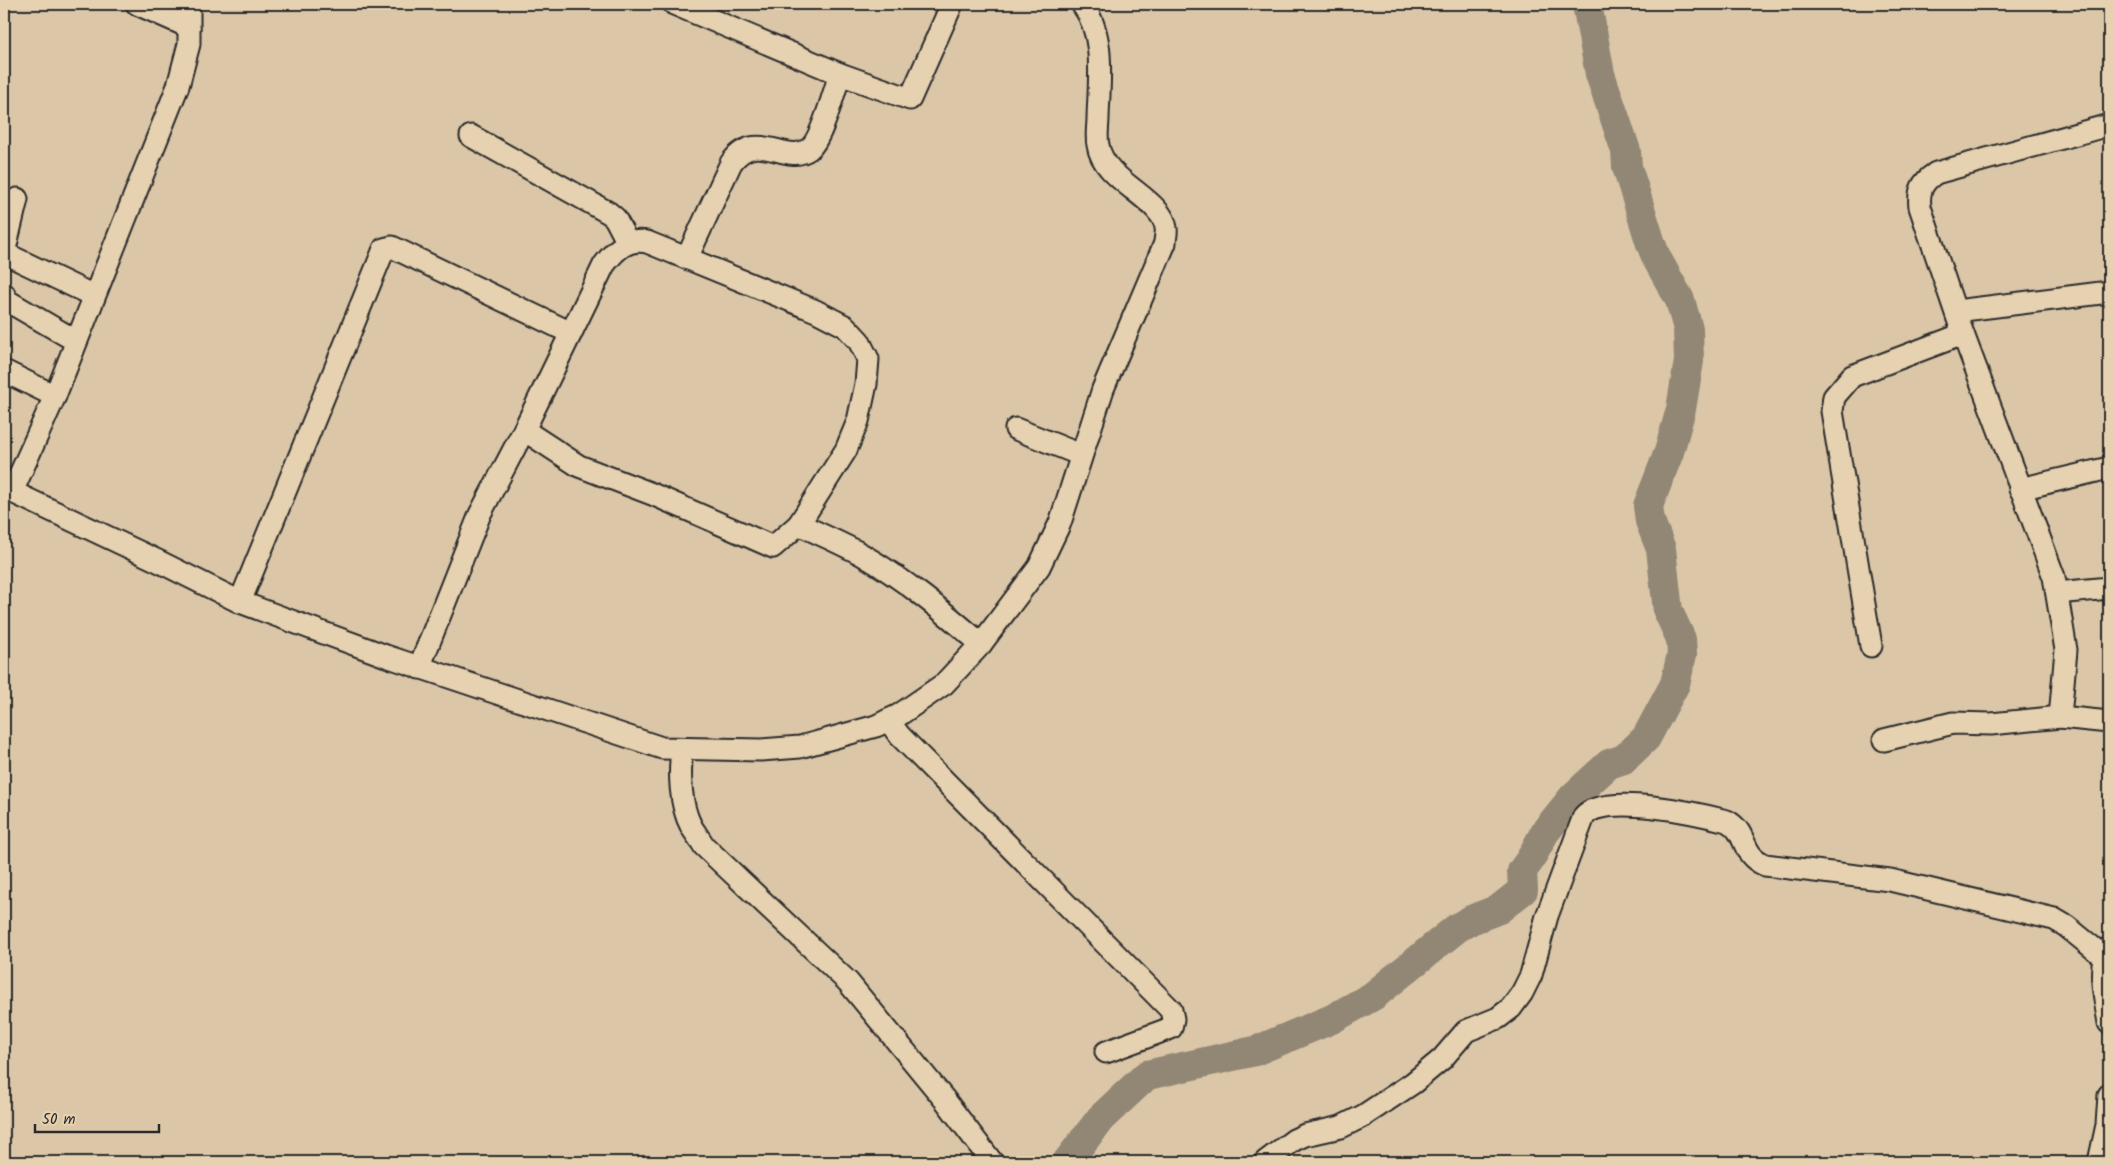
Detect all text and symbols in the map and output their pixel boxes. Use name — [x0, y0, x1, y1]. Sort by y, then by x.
scale bar — [35, 1101, 159, 1133]
text: 50 m — [42, 1108, 76, 1132]

